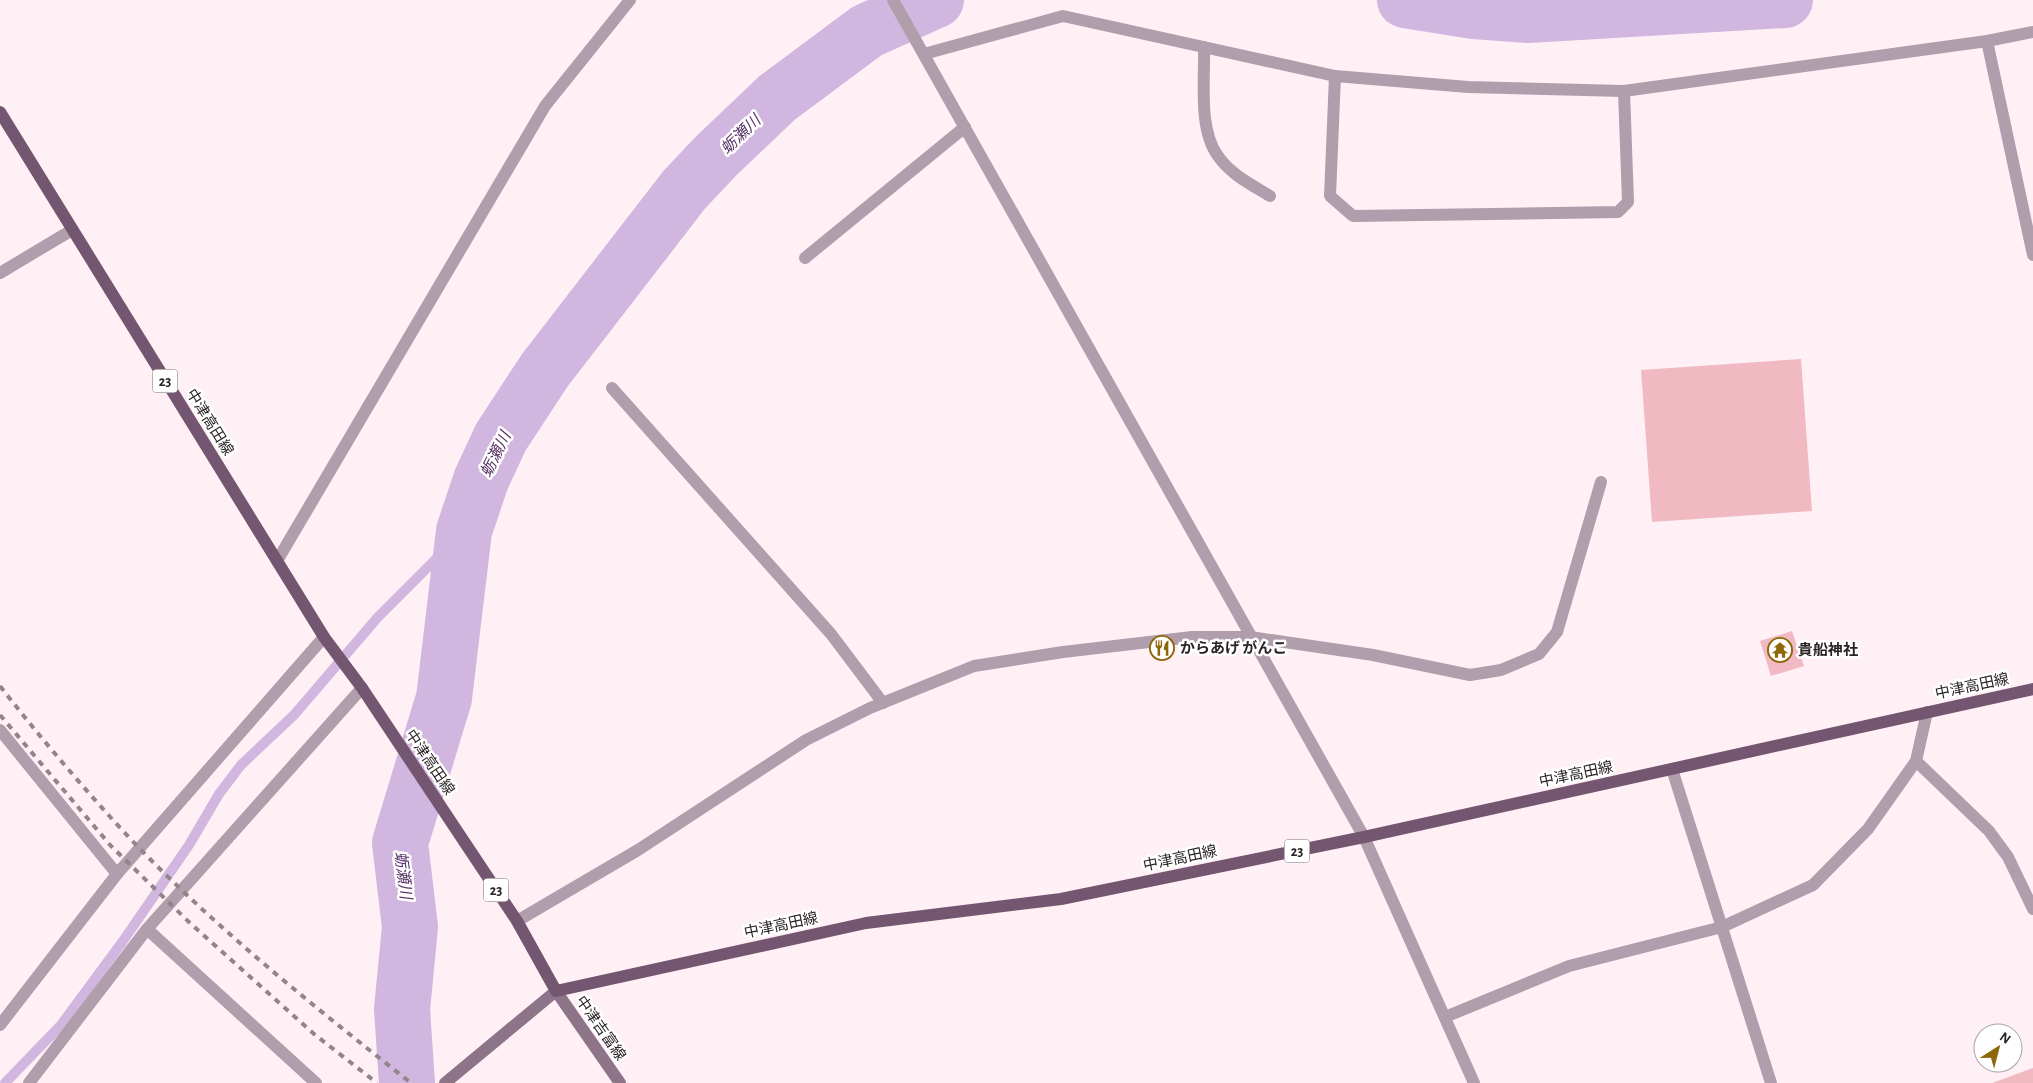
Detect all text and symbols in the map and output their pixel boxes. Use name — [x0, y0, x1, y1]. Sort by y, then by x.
water label: 蛎瀬川 — [717, 110, 765, 157]
road number: 23 — [152, 370, 178, 392]
street label: 中津高田線 — [183, 386, 237, 458]
water label: 蛎瀬川 — [477, 427, 514, 480]
restaurant icon: からあげ がんこ — [1149, 635, 1175, 661]
temple icon: 貴船神社 — [1767, 637, 1793, 663]
place label: からあげ がんこ — [1180, 640, 1287, 656]
place label: 貴船神社 — [1798, 641, 1858, 658]
street label: 中津高田線 — [1934, 670, 2010, 702]
street label: 中津高田線 — [402, 726, 458, 798]
street label: 中津高田線 — [1538, 758, 1614, 790]
road number: 23 — [1284, 839, 1310, 862]
street label: 中津高田線 — [1142, 842, 1218, 874]
water label: 蛎瀬川 — [392, 850, 415, 902]
road number: 23 — [484, 878, 508, 902]
street label: 中津高田線 — [743, 909, 819, 941]
street label: 中津吉富線 — [573, 993, 629, 1063]
north arrow — [1973, 1023, 2023, 1073]
text: N — [1997, 1030, 2013, 1047]

